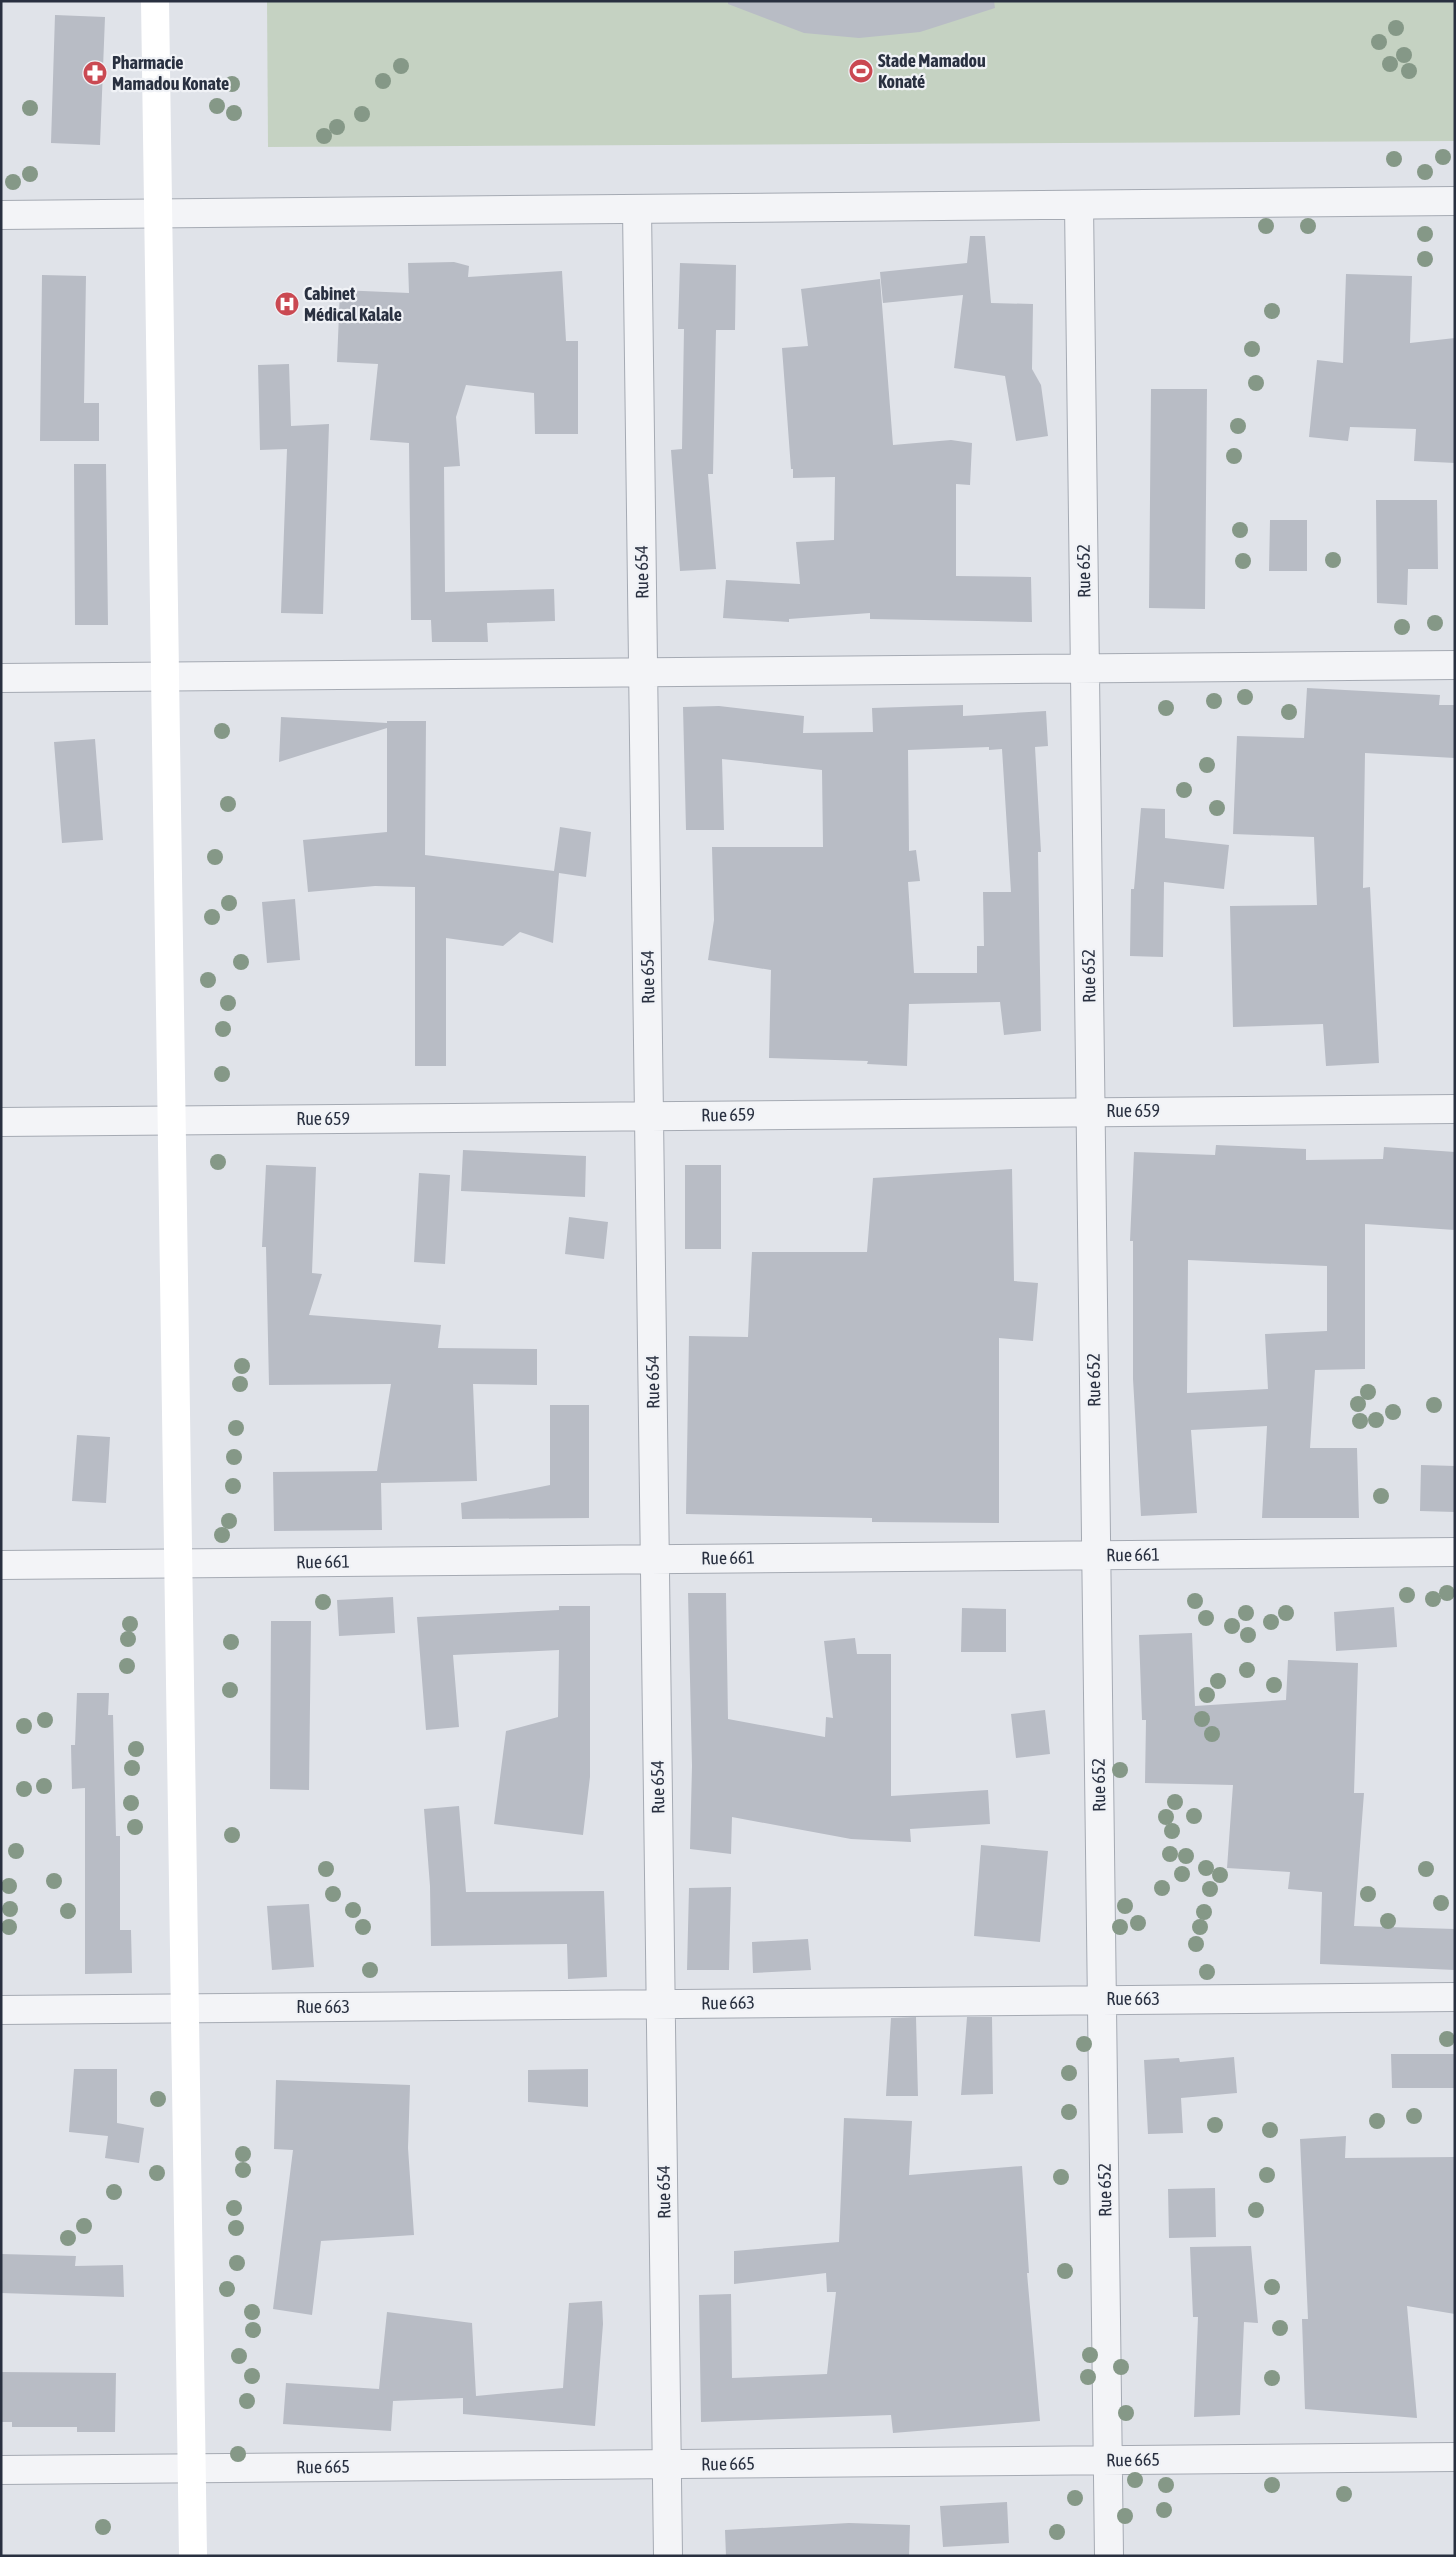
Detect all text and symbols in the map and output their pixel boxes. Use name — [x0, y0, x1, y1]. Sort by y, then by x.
place label: Stade Mamadou Konaté — [878, 50, 986, 92]
place label: Pharmacie Mamadou Konate — [112, 52, 229, 94]
sports icon: Stade Mamadou Konaté — [848, 58, 874, 84]
pharmacy icon: Pharmacie Mamadou Konate — [82, 60, 108, 86]
place label: Cabinet Médical Kalale — [304, 283, 402, 325]
hospital icon: Cabinet Médical Kalale — [274, 291, 300, 317]
street label: Rue 652 — [1073, 544, 1094, 598]
street label: Rue 654 — [631, 545, 652, 599]
street label: Rue 652 — [1078, 949, 1099, 1003]
street label: Rue 654 — [637, 950, 658, 1004]
street label: Rue 659 — [1106, 1100, 1160, 1121]
street label: Rue 659 — [701, 1104, 755, 1125]
street label: Rue 659 — [296, 1108, 350, 1129]
street label: Rue 652 — [1083, 1353, 1104, 1407]
street label: Rue 654 — [642, 1355, 663, 1409]
street label: Rue 661 — [1106, 1544, 1160, 1565]
street label: Rue 661 — [701, 1547, 755, 1568]
street label: Rue 661 — [296, 1551, 350, 1572]
street label: Rue 652 — [1088, 1758, 1109, 1812]
street label: Rue 654 — [647, 1760, 668, 1814]
street label: Rue 663 — [1106, 1988, 1160, 2009]
street label: Rue 663 — [701, 1992, 755, 2013]
street label: Rue 663 — [296, 1996, 350, 2017]
street label: Rue 652 — [1094, 2163, 1115, 2217]
street label: Rue 654 — [653, 2165, 674, 2219]
street label: Rue 665 — [1106, 2449, 1160, 2470]
street label: Rue 665 — [701, 2453, 755, 2474]
street label: Rue 665 — [296, 2456, 350, 2477]

